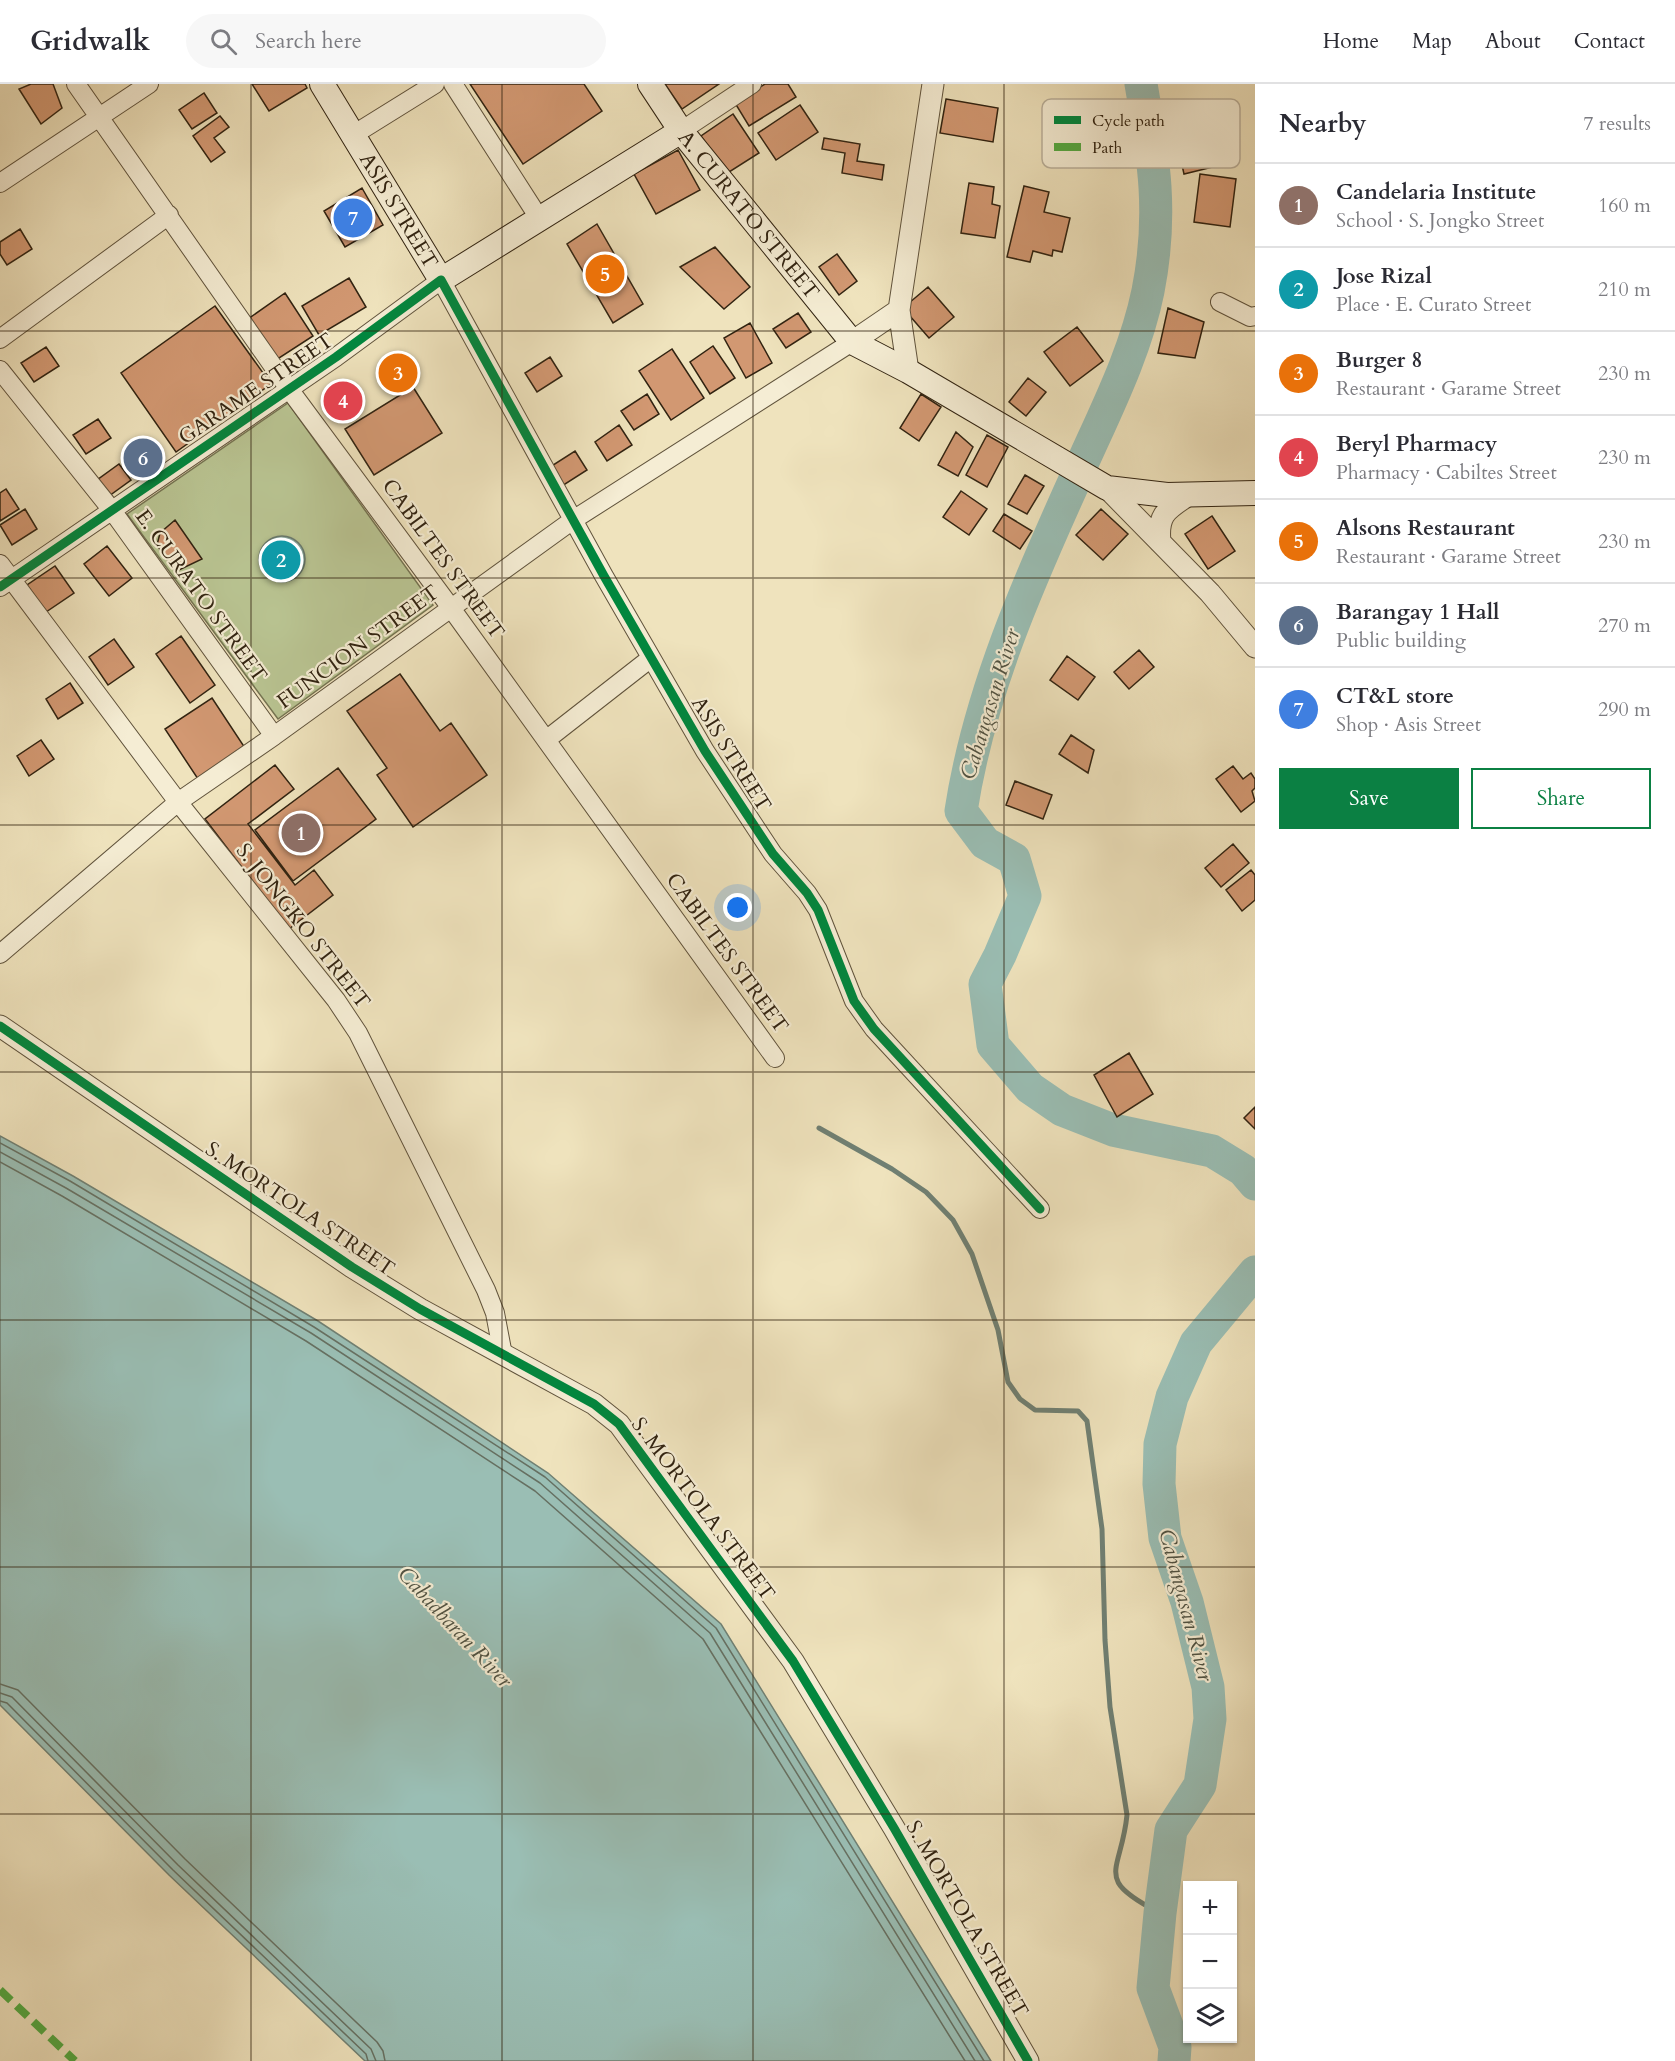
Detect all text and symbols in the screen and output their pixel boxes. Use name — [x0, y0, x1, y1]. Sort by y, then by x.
search box — [186, 14, 606, 68]
text: Gridwalk — [30, 22, 150, 60]
icon: search — [207, 25, 240, 58]
text: Search here — [255, 26, 362, 56]
text: Home — [1323, 27, 1379, 56]
text: Map — [1412, 27, 1452, 56]
text: About — [1485, 27, 1541, 56]
text: Contact — [1574, 27, 1645, 56]
legend — [1042, 99, 1240, 168]
text: Nearby — [1279, 106, 1367, 141]
text: Cycle path — [1092, 110, 1165, 132]
text: 7 results — [1583, 110, 1651, 137]
street label: A. CURATO STREET — [672, 124, 826, 305]
text: Path — [1092, 137, 1122, 159]
street label: ASIS STREET — [353, 147, 445, 274]
text: Candelaria Institute — [1336, 177, 1536, 207]
text: 1 — [1293, 192, 1304, 219]
text: 160 m — [1598, 192, 1651, 219]
pin: 7 — [334, 196, 372, 240]
text: School · S. Jongko Street — [1336, 207, 1544, 234]
pin: 5 — [586, 252, 624, 297]
text: Jose Rizal — [1336, 261, 1432, 291]
text: 2 — [1293, 276, 1304, 303]
text: 210 m — [1598, 276, 1651, 303]
text: Place · E. Curato Street — [1336, 291, 1531, 318]
street label: GARAME STREET — [173, 326, 339, 452]
text: Burger 8 — [1336, 345, 1423, 375]
pin: 3 — [378, 350, 418, 396]
text: 3 — [1293, 360, 1304, 387]
text: 230 m — [1598, 360, 1651, 387]
text: Restaurant · Garame Street — [1336, 375, 1561, 402]
pin: 4 — [324, 378, 362, 424]
text: Beryl Pharmacy — [1336, 429, 1497, 459]
pin: 6 — [124, 436, 162, 481]
text: 4 — [1293, 444, 1304, 471]
text: 230 m — [1598, 444, 1651, 471]
text: Pharmacy · Cabiltes Street — [1336, 459, 1557, 486]
street label: CABILTES STREET — [375, 473, 511, 645]
street label: E. CURATO STREET — [128, 503, 274, 689]
text: Alsons Restaurant — [1336, 513, 1515, 543]
text: 5 — [1293, 528, 1304, 555]
text: 230 m — [1598, 528, 1651, 555]
pin: 2 — [262, 538, 300, 582]
text: Restaurant · Garame Street — [1336, 543, 1561, 570]
street label: FUNCION STREET — [271, 578, 445, 716]
text: Barangay 1 Hall — [1336, 597, 1500, 627]
text: 6 — [1293, 612, 1304, 639]
text: 270 m — [1598, 612, 1651, 639]
water label: Cabangasan River — [953, 624, 1027, 783]
text: Public building — [1336, 627, 1466, 654]
text: CT&L store — [1336, 681, 1454, 711]
street label: ASIS STREET — [684, 691, 778, 817]
text: 7 — [1293, 696, 1304, 723]
text: 290 m — [1598, 696, 1651, 723]
text: Shop · Asis Street — [1336, 711, 1481, 738]
button: Save — [1279, 768, 1459, 829]
button: Share — [1471, 768, 1651, 829]
pin: 1 — [282, 810, 320, 855]
street label: S. JONGKO STREET — [229, 837, 377, 1015]
street label: CABILTES STREET — [659, 867, 795, 1039]
your location — [723, 893, 752, 922]
street label: S. MORTOLA STREET — [200, 1135, 400, 1283]
street label: S. MORTOLA STREET — [624, 1411, 782, 1607]
water label: Cabangasan River — [1151, 1526, 1221, 1685]
water label: Cabadbaran River — [391, 1560, 520, 1695]
street label: S. MORTOLA STREET — [899, 1815, 1035, 2023]
map controls — [1183, 1881, 1237, 2043]
button: + — [1183, 1881, 1237, 1935]
button: − — [1183, 1935, 1237, 1989]
button: layers — [1183, 1989, 1237, 2043]

